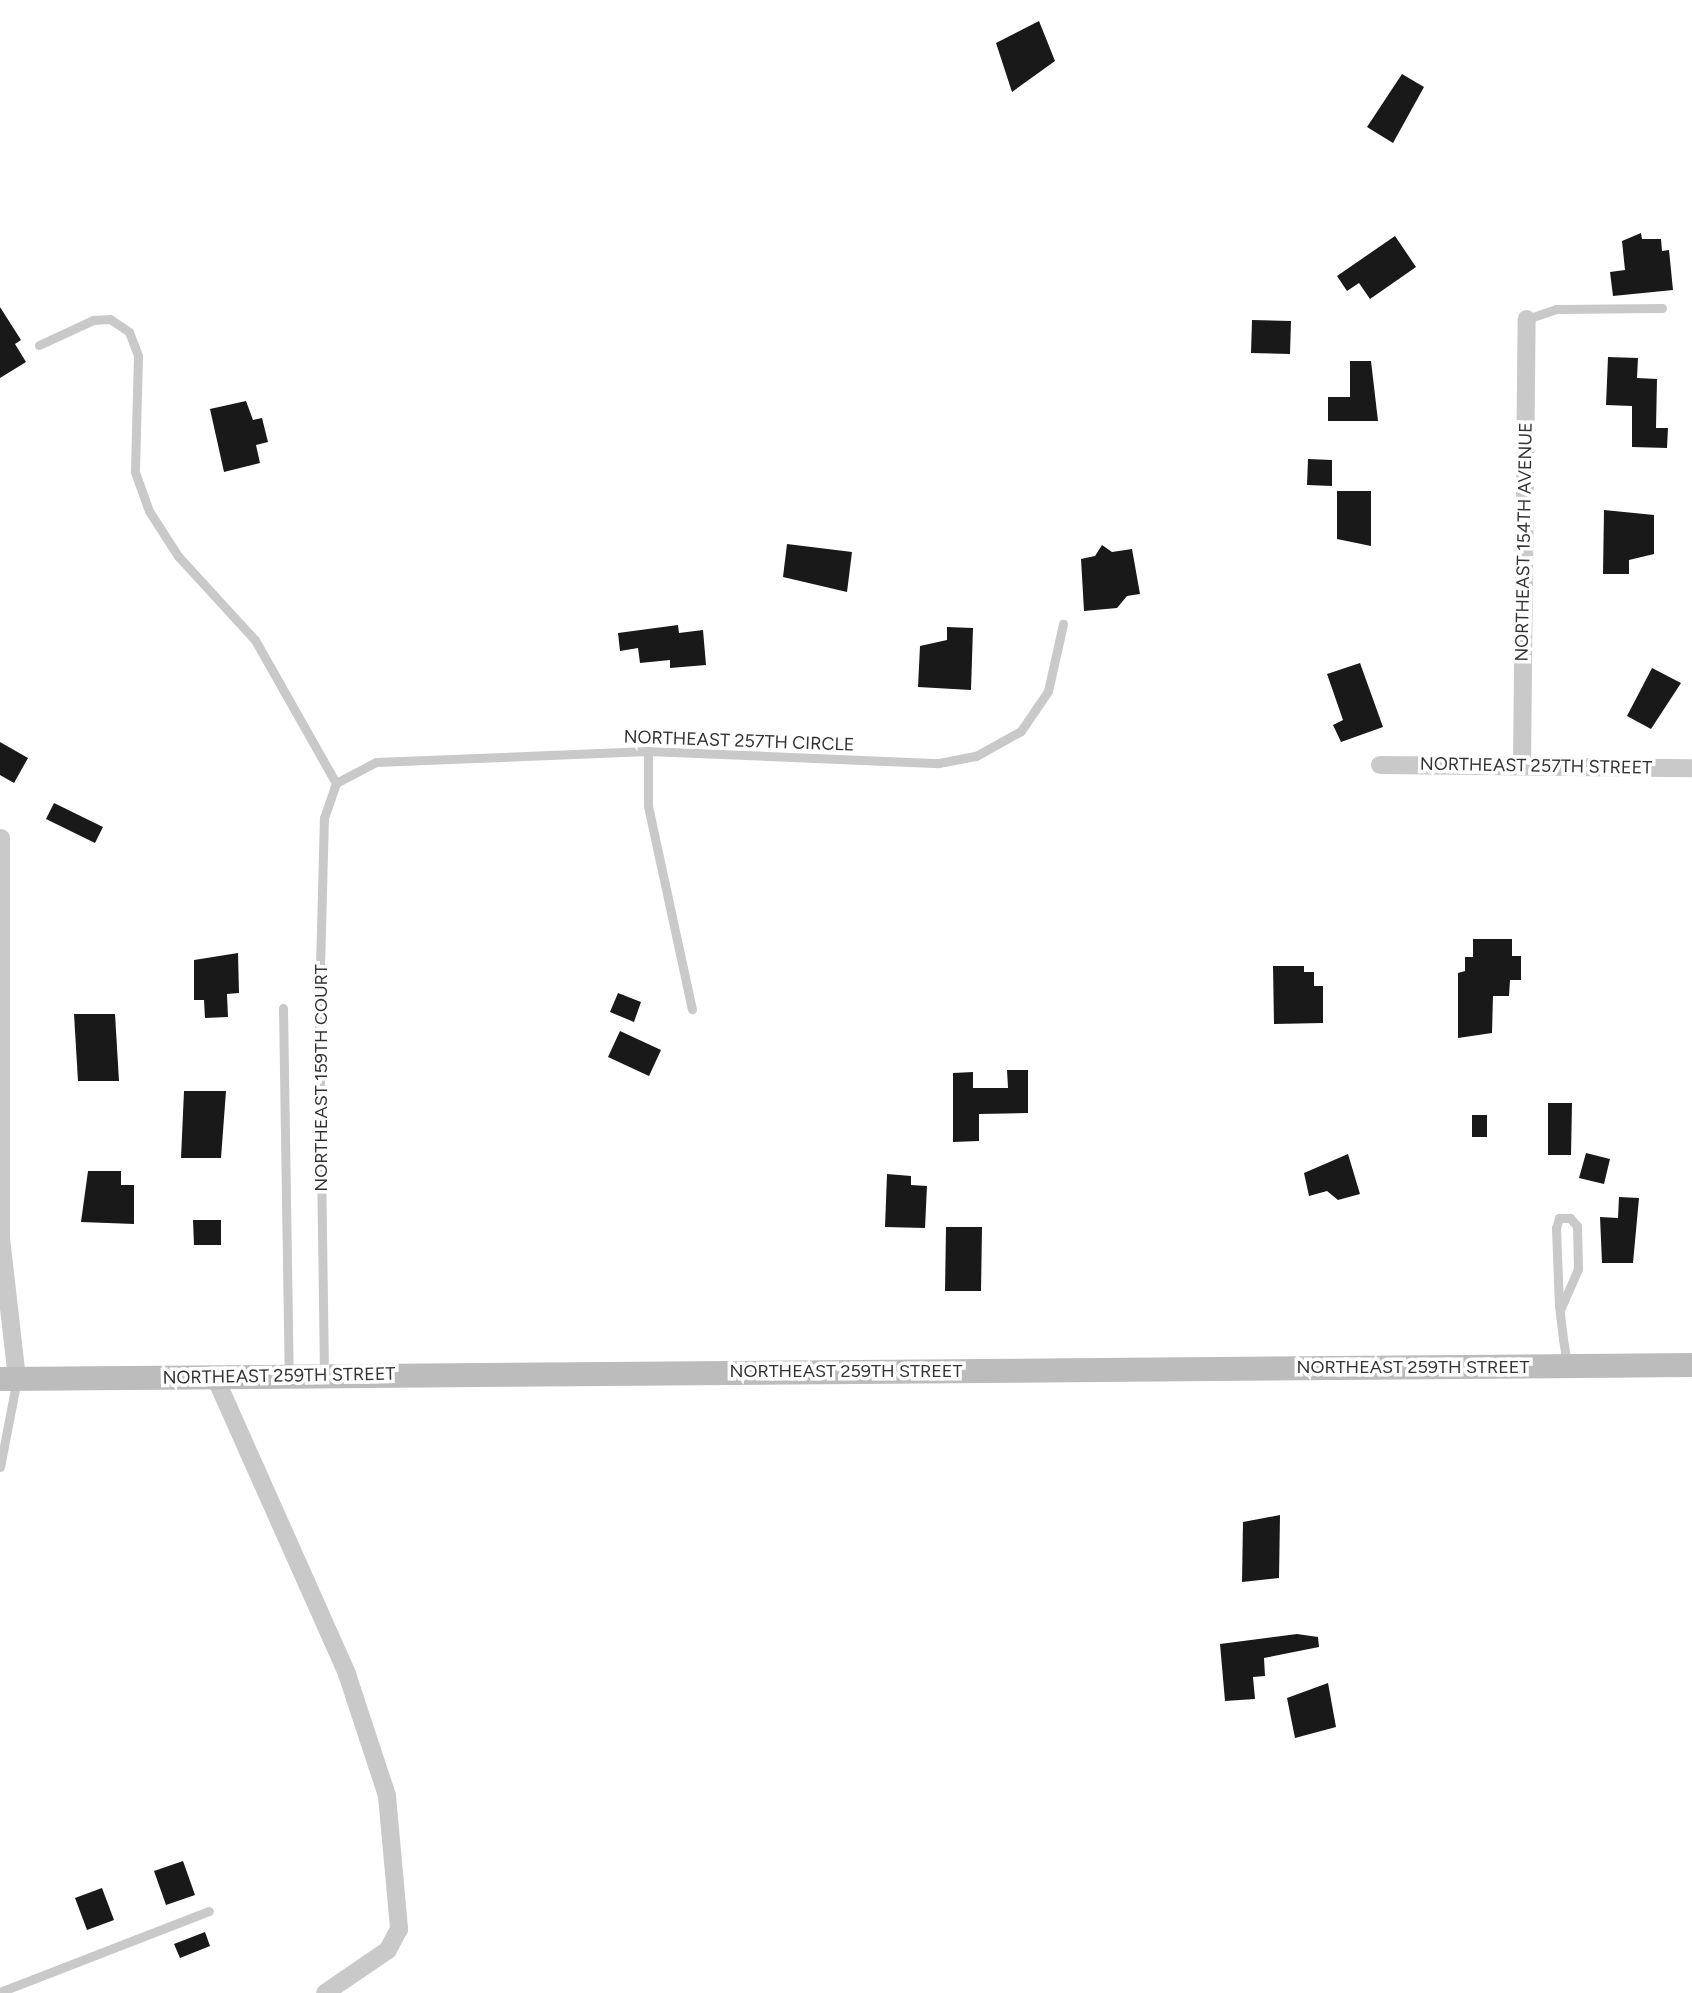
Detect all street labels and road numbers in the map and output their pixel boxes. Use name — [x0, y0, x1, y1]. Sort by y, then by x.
street label: NORTHEAST 154TH AVENUE — [1511, 422, 1537, 662]
street label: NORTHEAST 257TH CIRCLE — [623, 726, 855, 756]
street label: NORTHEAST 257TH STREET — [1420, 753, 1652, 779]
street label: NORTHEAST 159TH COURT — [310, 964, 332, 1192]
street label: NORTHEAST 259TH STREET — [1297, 1356, 1529, 1378]
street label: NORTHEAST 259TH STREET — [730, 1360, 962, 1382]
street label: NORTHEAST 259TH STREET — [162, 1363, 396, 1389]

